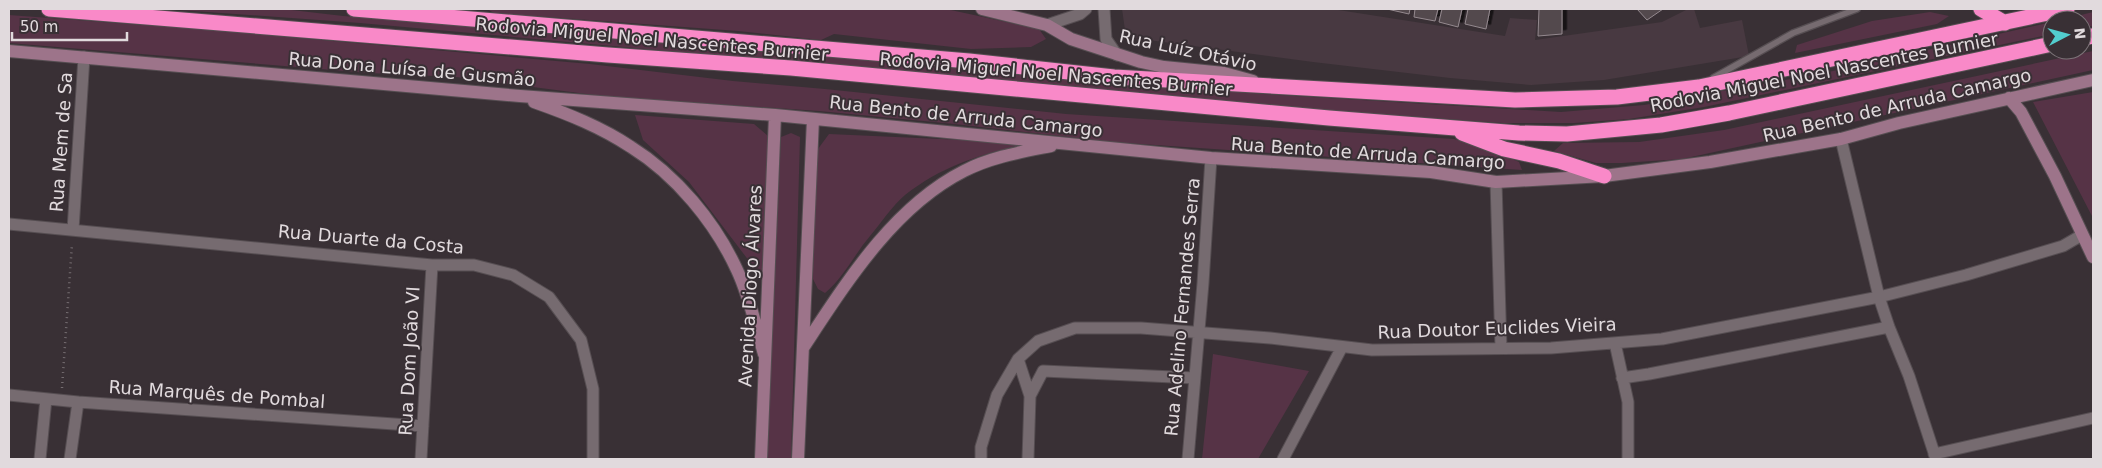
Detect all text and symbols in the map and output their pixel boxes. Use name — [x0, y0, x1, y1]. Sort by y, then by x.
scale bar — [12, 10, 128, 42]
north arrow — [2042, 10, 2092, 60]
street label: Rodovia Miguel Noel Nascentes Burnier — [475, 13, 830, 65]
text: 50 m — [20, 18, 58, 36]
street label: Rua Luíz Otávio — [1117, 25, 1259, 75]
text: N — [2071, 27, 2088, 40]
street label: Rodovia Miguel Noel Nascentes Burnier — [1648, 28, 2000, 116]
street label: Rua Dona Luísa de Gusmão — [288, 48, 536, 90]
street label: Rodovia Miguel Noel Nascentes Burnier — [879, 48, 1234, 100]
street label: Rua Bento de Arruda Camargo — [1761, 64, 2033, 146]
street label: Rua Mem de Sa — [46, 71, 76, 213]
street label: Rua Bento de Arruda Camargo — [828, 91, 1104, 141]
street label: Rua Bento de Arruda Camargo — [1230, 133, 1506, 173]
street label: Rua Adelino Fernandes Serra — [1160, 177, 1204, 437]
street label: Avenida Diogo Álvares — [734, 185, 766, 387]
street label: Rua Duarte da Costa — [277, 220, 465, 258]
street label: Rua Dom João VI — [395, 286, 423, 436]
street label: Rua Doutor Euclides Vieira — [1377, 313, 1617, 343]
street label: Rua Marquês de Pombal — [108, 376, 326, 412]

